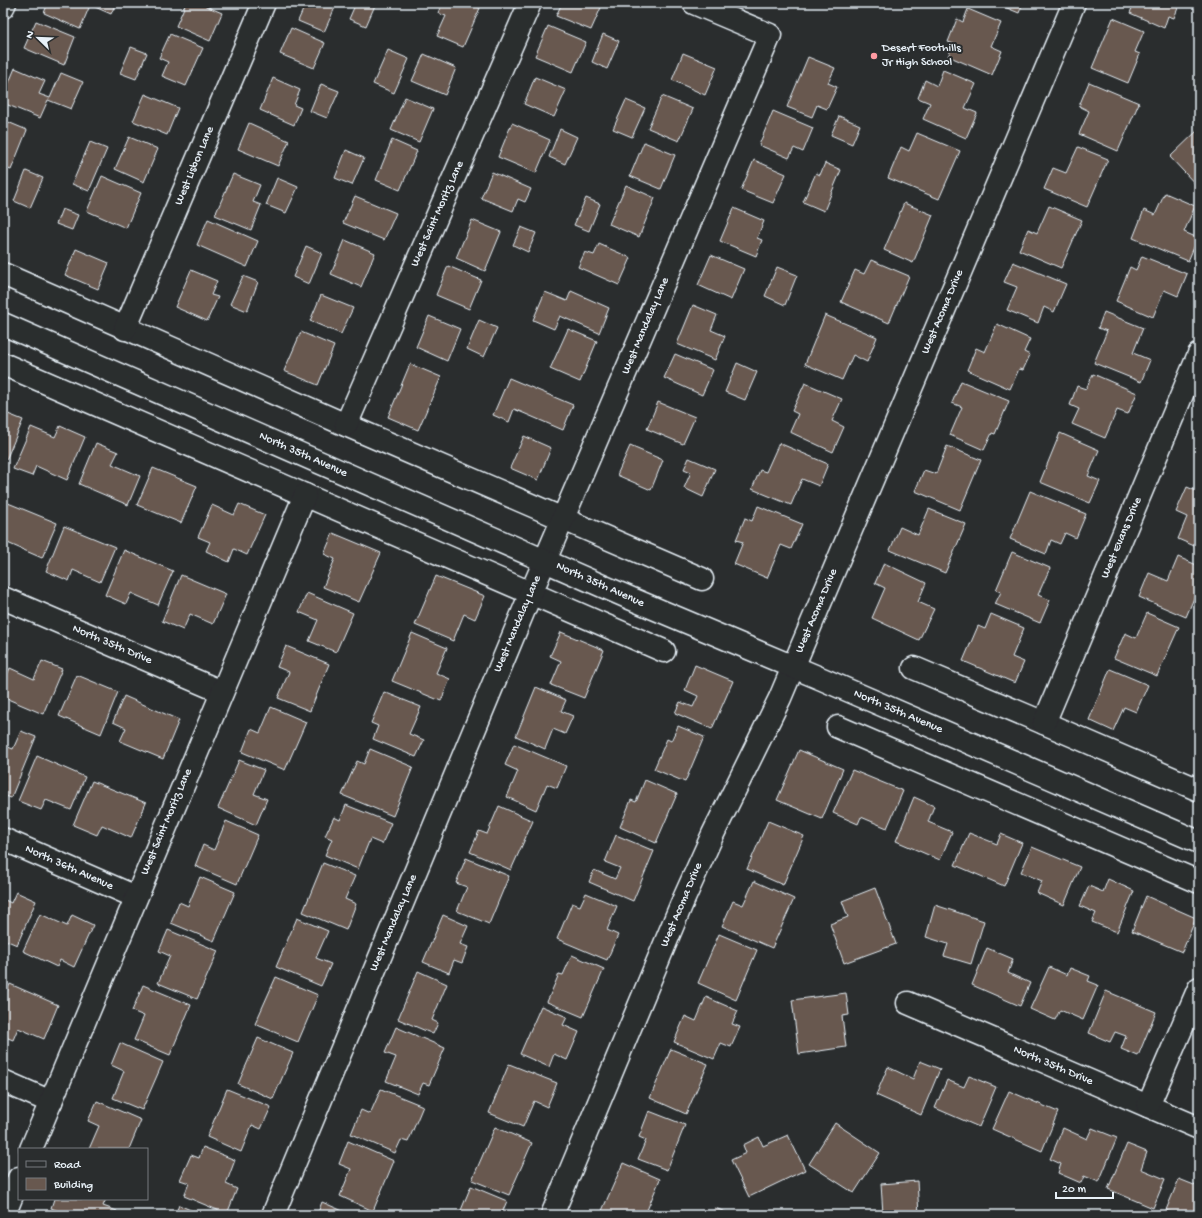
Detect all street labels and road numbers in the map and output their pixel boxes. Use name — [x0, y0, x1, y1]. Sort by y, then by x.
street label: West Lisbon Lane — [172, 124, 218, 207]
street label: West Saint Moritz Lane — [408, 158, 468, 269]
street label: West Acoma Drive — [919, 267, 967, 356]
street label: West Mandalay Lane — [619, 275, 673, 377]
street label: North 35th Avenue — [257, 429, 350, 481]
street label: West Evans Drive — [1099, 494, 1146, 581]
street label: North 35th Avenue — [554, 559, 647, 611]
street label: West Acoma Drive — [793, 566, 841, 655]
street label: West Mandalay Lane — [491, 573, 545, 675]
street label: North 35th Drive — [70, 622, 155, 668]
street label: North 35th Avenue — [851, 687, 945, 737]
street label: West Saint Moritz Lane — [138, 766, 196, 877]
street label: North 36th Avenue — [23, 842, 116, 894]
street label: West Acoma Drive — [658, 860, 706, 949]
street label: West Mandalay Lane — [367, 872, 421, 974]
street label: North 35th Drive — [1011, 1043, 1096, 1089]

